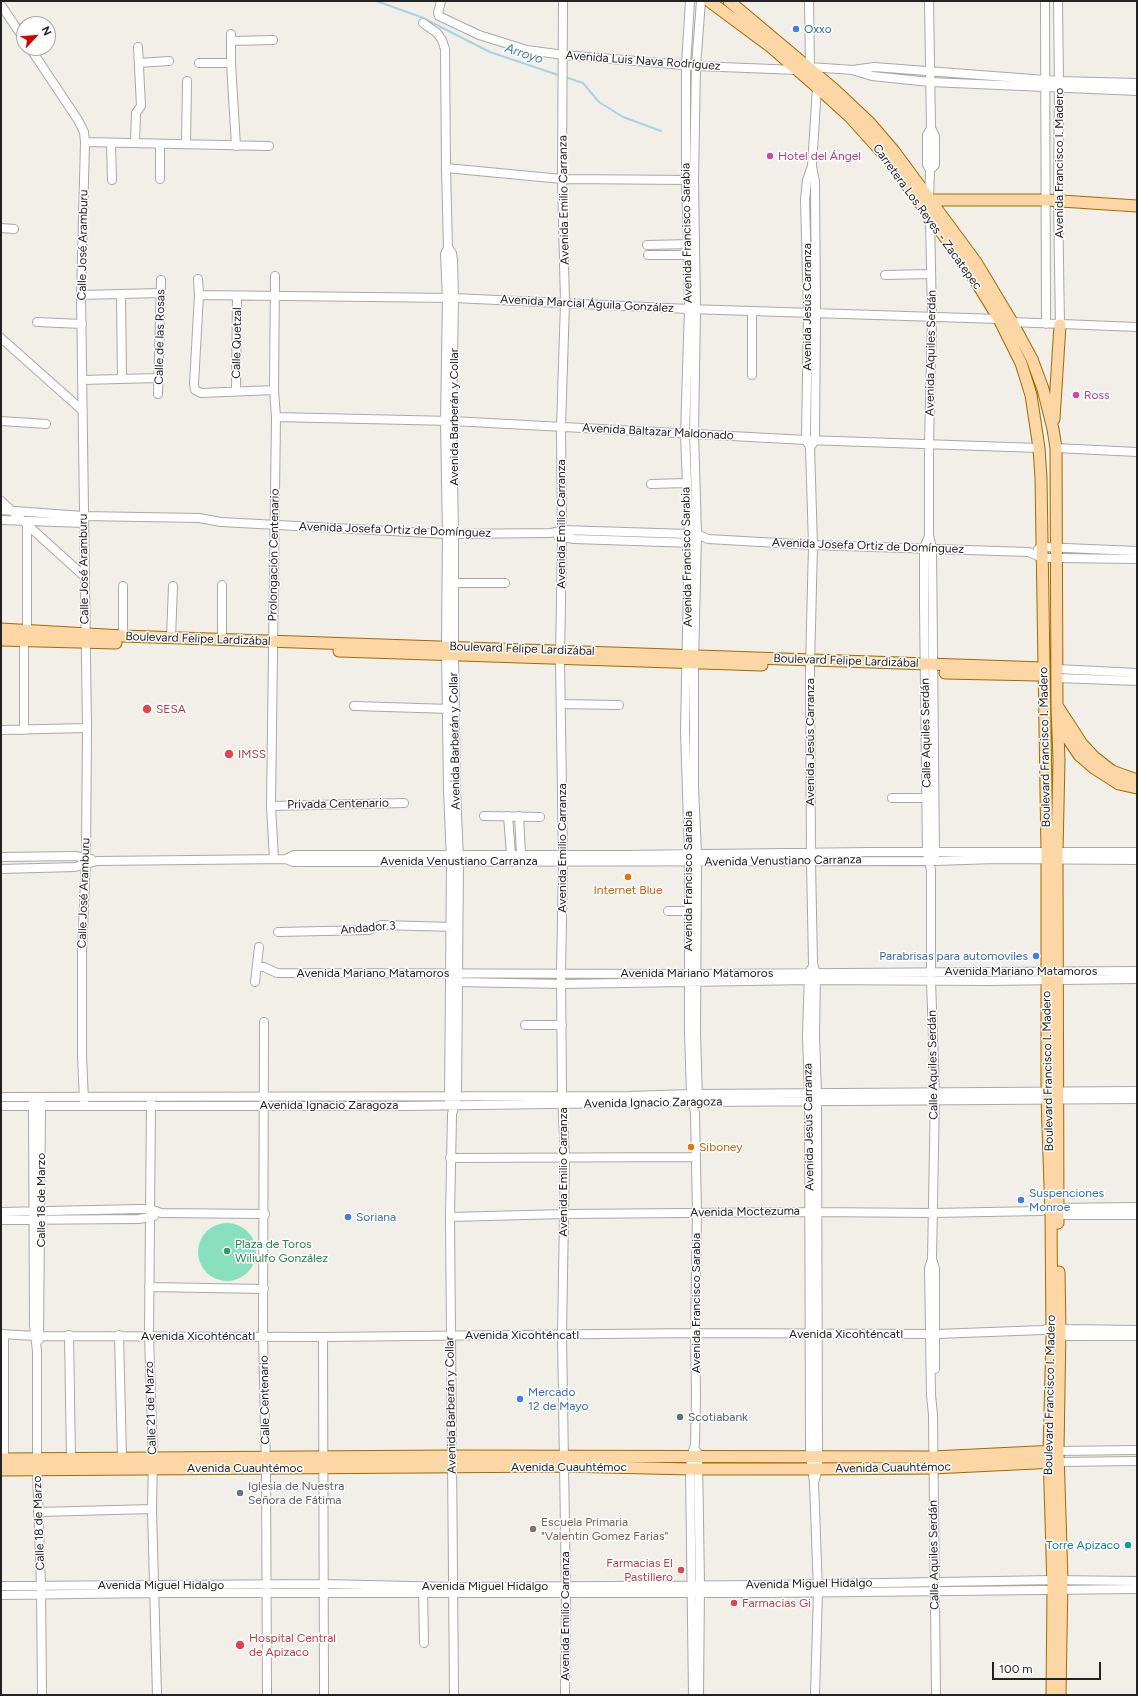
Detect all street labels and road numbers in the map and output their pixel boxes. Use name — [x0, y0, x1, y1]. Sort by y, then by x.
street label: Avenida Luis Nava Rodríguez — [565, 48, 721, 74]
street label: Avenida Francisco I. Madero — [1052, 88, 1066, 238]
street label: Avenida Emilio Carranza — [556, 135, 572, 265]
street label: Carretera Los Reyes - Zacatepec — [869, 142, 985, 292]
street label: Avenida Francisco Sarabia — [679, 163, 695, 303]
street label: Calle José Aramburu — [75, 189, 91, 301]
street label: Avenida Jesús Carranza — [800, 243, 814, 371]
street label: Calle de las Rosas — [152, 289, 168, 385]
street label: Avenida Aquiles Serdán — [923, 290, 939, 416]
street label: Avenida Marcial Águila González — [500, 292, 674, 316]
street label: Calle Quetzal — [229, 307, 245, 379]
street label: Avenida Barberán y Collar — [447, 348, 461, 486]
street label: Avenida Baltazar Maldonado — [582, 421, 734, 443]
street label: Avenida Emilio Carranza — [554, 459, 568, 589]
street label: Avenida Francisco Sarabia — [679, 487, 695, 627]
street label: Prolongación Centenario — [266, 488, 282, 622]
street label: Calle José Aramburu — [76, 513, 92, 625]
street label: Avenida Josefa Ortiz de Domínguez — [299, 519, 491, 541]
street label: Avenida Josefa Ortiz de Domínguez — [772, 535, 964, 557]
street label: Boulevard Felipe Lardizábal — [125, 629, 271, 649]
street label: Boulevard Felipe Lardizábal — [449, 639, 595, 659]
street label: Boulevard Felipe Lardizábal — [773, 651, 919, 671]
street label: Boulevard Francisco I. Madero — [1036, 667, 1054, 827]
street label: Avenida Barberán y Collar — [447, 672, 463, 810]
street label: Avenida Jesús Carranza — [803, 678, 817, 806]
street label: Calle Aquiles Serdán — [918, 678, 934, 788]
street label: Avenida Emilio Carranza — [555, 783, 569, 913]
street label: Privada Centenario — [287, 796, 389, 812]
street label: Avenida Francisco Sarabia — [681, 811, 695, 951]
street label: Calle José Aramburu — [75, 837, 93, 949]
street label: Avenida Venustiano Carranza — [704, 852, 862, 870]
street label: Avenida Venustiano Carranza — [380, 854, 538, 868]
street label: Andador 3 — [340, 918, 396, 938]
street label: Avenida Mariano Matamoros — [945, 964, 1097, 978]
street label: Avenida Mariano Matamoros — [297, 966, 449, 980]
street label: Avenida Mariano Matamoros — [621, 966, 773, 980]
street label: Boulevard Francisco I. Madero — [1039, 991, 1057, 1151]
street label: Calle Aquiles Serdán — [925, 1010, 941, 1120]
street label: Avenida Jesús Carranza — [801, 1063, 817, 1191]
street label: Avenida Ignacio Zaragoza — [584, 1095, 722, 1111]
street label: Avenida Ignacio Zaragoza — [260, 1098, 398, 1112]
street label: Avenida Emilio Carranza — [556, 1107, 570, 1237]
street label: Calle 18 de Marzo — [34, 1153, 48, 1247]
street label: Avenida Moctezuma — [690, 1204, 800, 1220]
street label: Avenida Francisco Sarabia — [689, 1233, 703, 1373]
street label: Boulevard Francisco I. Madero — [1041, 1315, 1059, 1475]
street label: Avenida Xicohténcatl — [789, 1327, 903, 1341]
street label: Avenida Xicohténcatl — [465, 1328, 579, 1342]
street label: Avenida Xicohténcatl — [141, 1329, 255, 1343]
street label: Avenida Barberán y Collar — [443, 1336, 459, 1474]
street label: Calle Centenario — [257, 1355, 273, 1445]
street label: Calle 21 de Marzo — [142, 1361, 160, 1455]
street label: Avenida Cuauhtémoc — [511, 1460, 627, 1474]
street label: Avenida Cuauhtémoc — [835, 1460, 951, 1476]
street label: Avenida Cuauhtémoc — [187, 1461, 303, 1475]
street label: Calle 18 de Marzo — [30, 1475, 48, 1571]
street label: Calle Aquiles Serdán — [926, 1500, 942, 1610]
street label: Avenida Emilio Carranza — [558, 1551, 572, 1681]
street label: Avenida Miguel Hidalgo — [746, 1576, 872, 1592]
street label: Avenida Miguel Hidalgo — [98, 1578, 224, 1592]
street label: Avenida Miguel Hidalgo — [422, 1579, 548, 1593]

